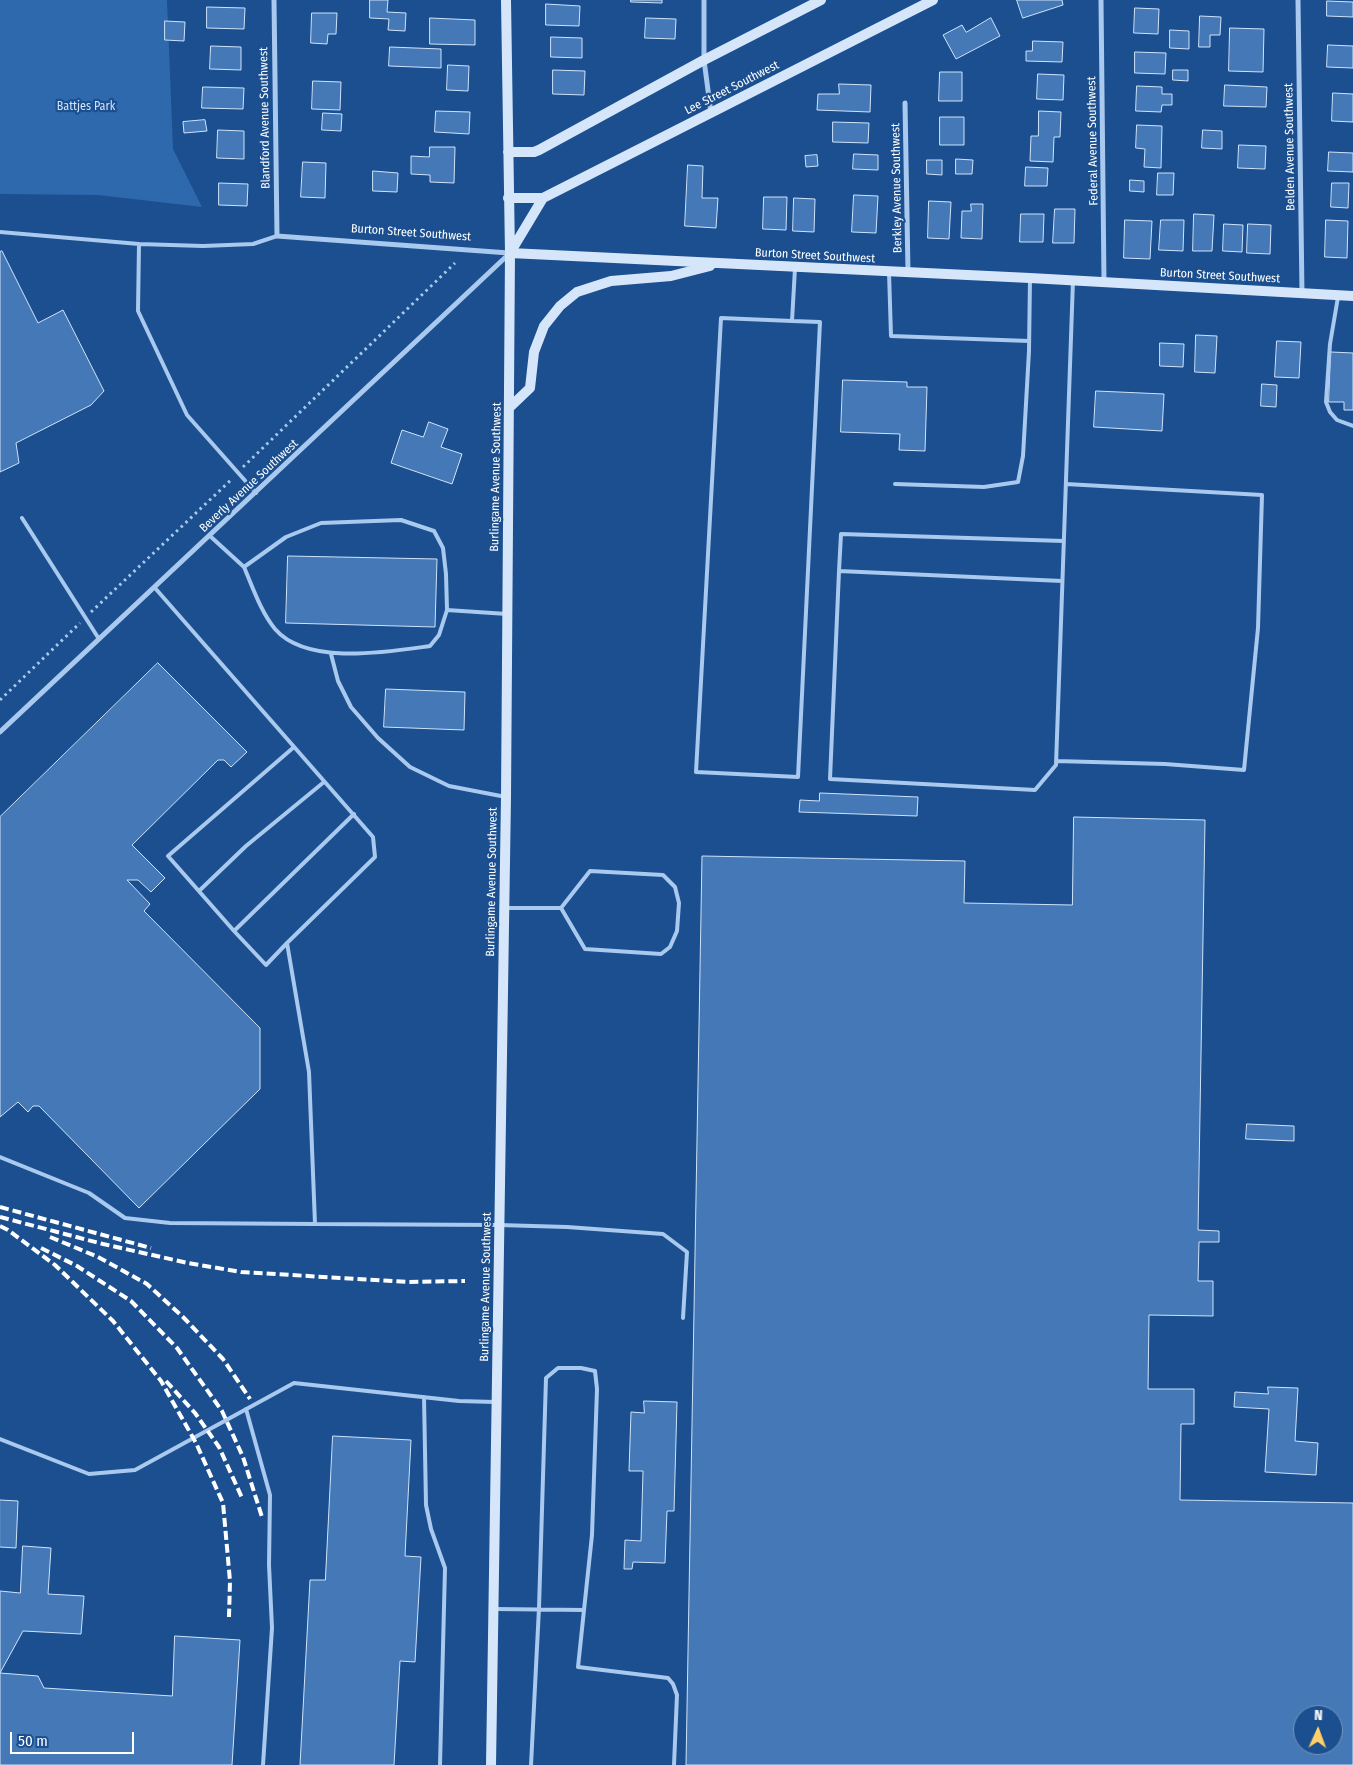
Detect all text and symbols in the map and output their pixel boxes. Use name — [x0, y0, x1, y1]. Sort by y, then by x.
street label: Blandford Avenue Southwest — [257, 47, 273, 189]
street label: Lee Street Southwest — [683, 58, 781, 118]
street label: Federal Avenue Southwest — [1085, 76, 1101, 206]
street label: Belden Avenue Southwest — [1282, 83, 1298, 211]
park label: Battjes Park — [57, 100, 115, 114]
street label: Berkley Avenue Southwest — [889, 123, 905, 253]
street label: Burton Street Southwest — [351, 222, 471, 244]
street label: Burton Street Southwest — [755, 246, 875, 266]
street label: Burton Street Southwest — [1160, 266, 1280, 286]
street label: Burlingame Avenue Southwest — [487, 402, 505, 552]
street label: Beverly Avenue Southwest — [197, 437, 301, 535]
street label: Burlingame Avenue Southwest — [483, 807, 501, 957]
street label: Burlingame Avenue Southwest — [477, 1212, 495, 1362]
north arrow — [1293, 1705, 1343, 1755]
text: N — [1314, 1707, 1323, 1724]
scale bar — [12, 1722, 136, 1754]
text: 50 m — [18, 1732, 48, 1750]

